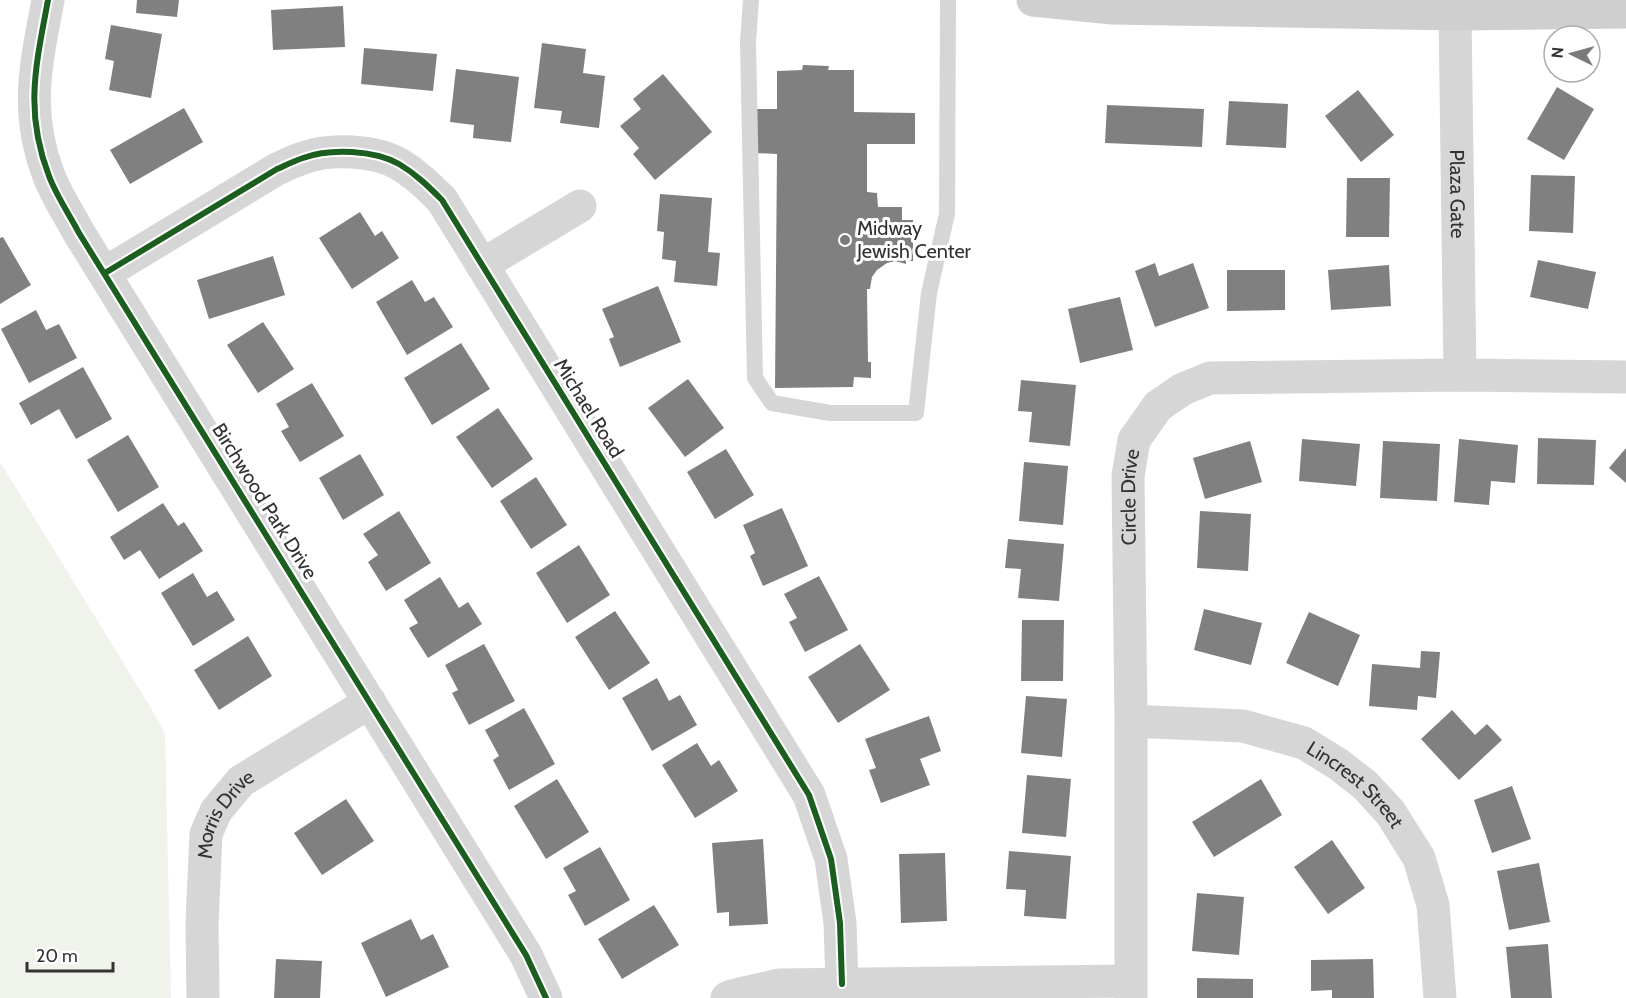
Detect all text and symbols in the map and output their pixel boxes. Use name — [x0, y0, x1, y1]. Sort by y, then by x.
north arrow — [1542, 24, 1602, 84]
text: N — [1548, 46, 1568, 59]
street label: Plaza Gate — [1445, 149, 1470, 239]
place label: Midway Jewish Center — [856, 216, 972, 263]
marker: Midway Jewish Center — [838, 233, 852, 247]
street label: Michael Road — [549, 354, 629, 462]
street label: Birchwood Park Drive — [207, 419, 323, 583]
street label: Circle Drive — [1116, 447, 1144, 545]
street label: Lincrest Street — [1302, 736, 1409, 833]
street label: Morris Drive — [193, 764, 258, 859]
scale bar — [27, 935, 112, 973]
text: 20 m — [36, 945, 78, 967]

